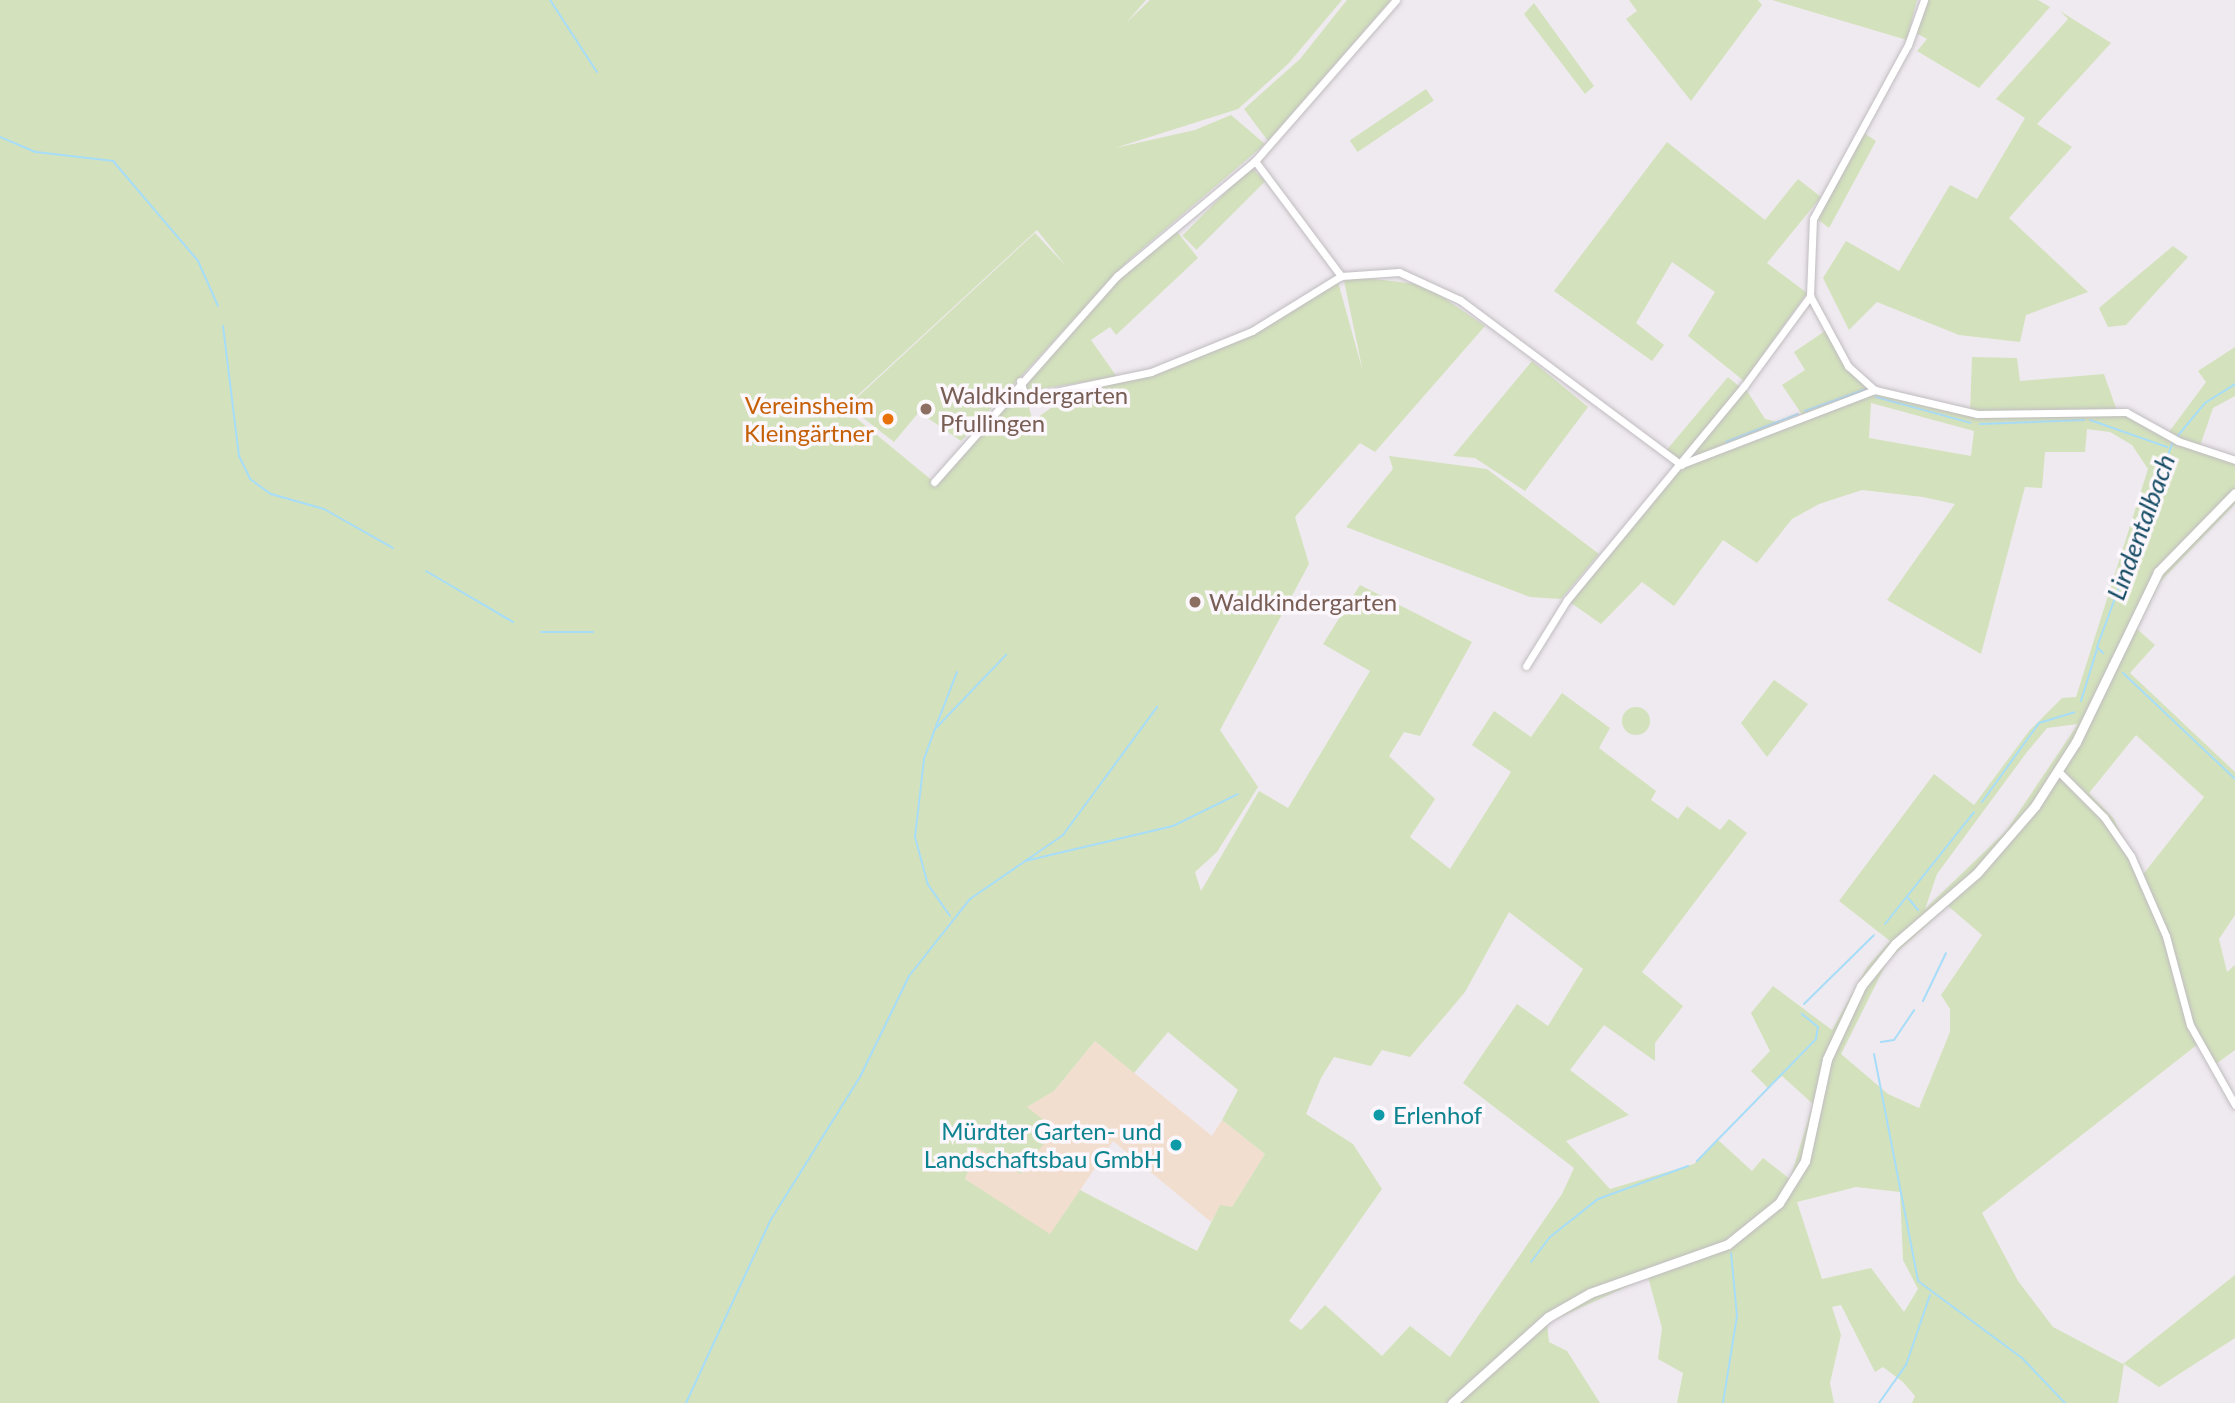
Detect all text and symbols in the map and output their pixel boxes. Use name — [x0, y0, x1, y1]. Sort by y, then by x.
place label: Waldkindergarten Pfullingen — [940, 381, 1128, 437]
place label: Vereinsheim Kleingärtner — [744, 391, 874, 447]
marker: Waldkindergarten Pfullingen — [918, 401, 934, 417]
marker: Vereinsheim Kleingärtner — [880, 411, 896, 427]
water label: Lindentalbach — [2100, 450, 2182, 604]
place label: Waldkindergarten — [1209, 588, 1397, 616]
marker: Waldkindergarten — [1187, 594, 1203, 610]
place label: Erlenhof — [1393, 1101, 1482, 1129]
marker: Erlenhof — [1371, 1107, 1387, 1123]
place label: Mürdter Garten- und Landschaftsbau GmbH — [924, 1117, 1162, 1173]
marker: Mürdter Garten- und Landschaftsbau GmbH — [1168, 1137, 1184, 1153]

